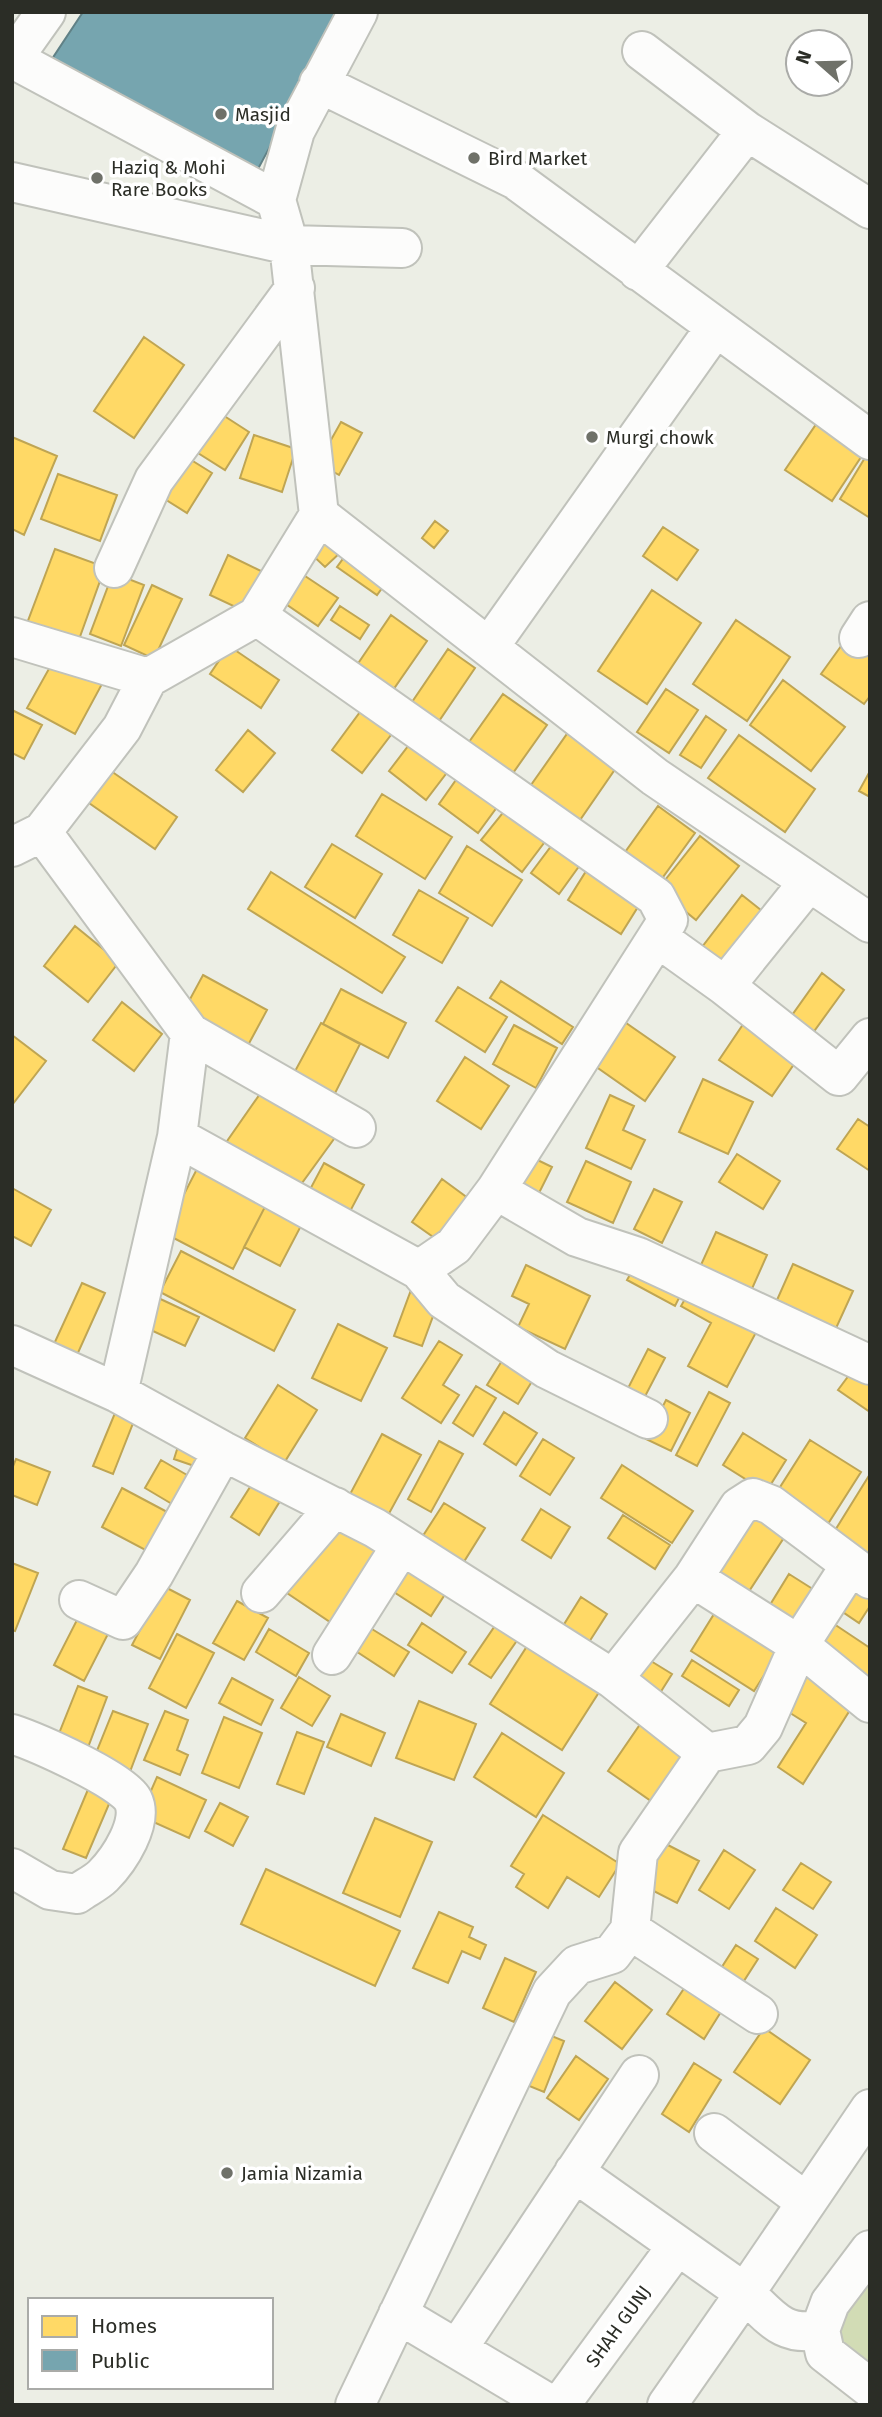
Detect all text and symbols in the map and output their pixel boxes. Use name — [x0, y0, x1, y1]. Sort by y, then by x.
north arrow — [784, 28, 854, 98]
text: N — [791, 47, 816, 67]
place label: Masjid — [235, 103, 291, 126]
marker: Masjid — [213, 106, 229, 122]
place label: Bird Market — [488, 147, 587, 170]
marker: Bird Market — [466, 150, 482, 166]
place label: Haziq & Mohi Rare Books — [111, 156, 226, 201]
marker: Haziq & Mohi Rare Books — [89, 170, 105, 186]
place label: Murgi chowk — [606, 426, 714, 449]
marker: Murgi chowk — [584, 429, 600, 445]
place label: Jamia Nizamia — [241, 2162, 363, 2185]
marker: Jamia Nizamia — [219, 2165, 235, 2181]
street label: SHAH GUNJ — [581, 2281, 656, 2372]
legend — [28, 2298, 273, 2389]
text: Homes — [91, 2313, 157, 2339]
text: Public — [91, 2348, 149, 2374]

